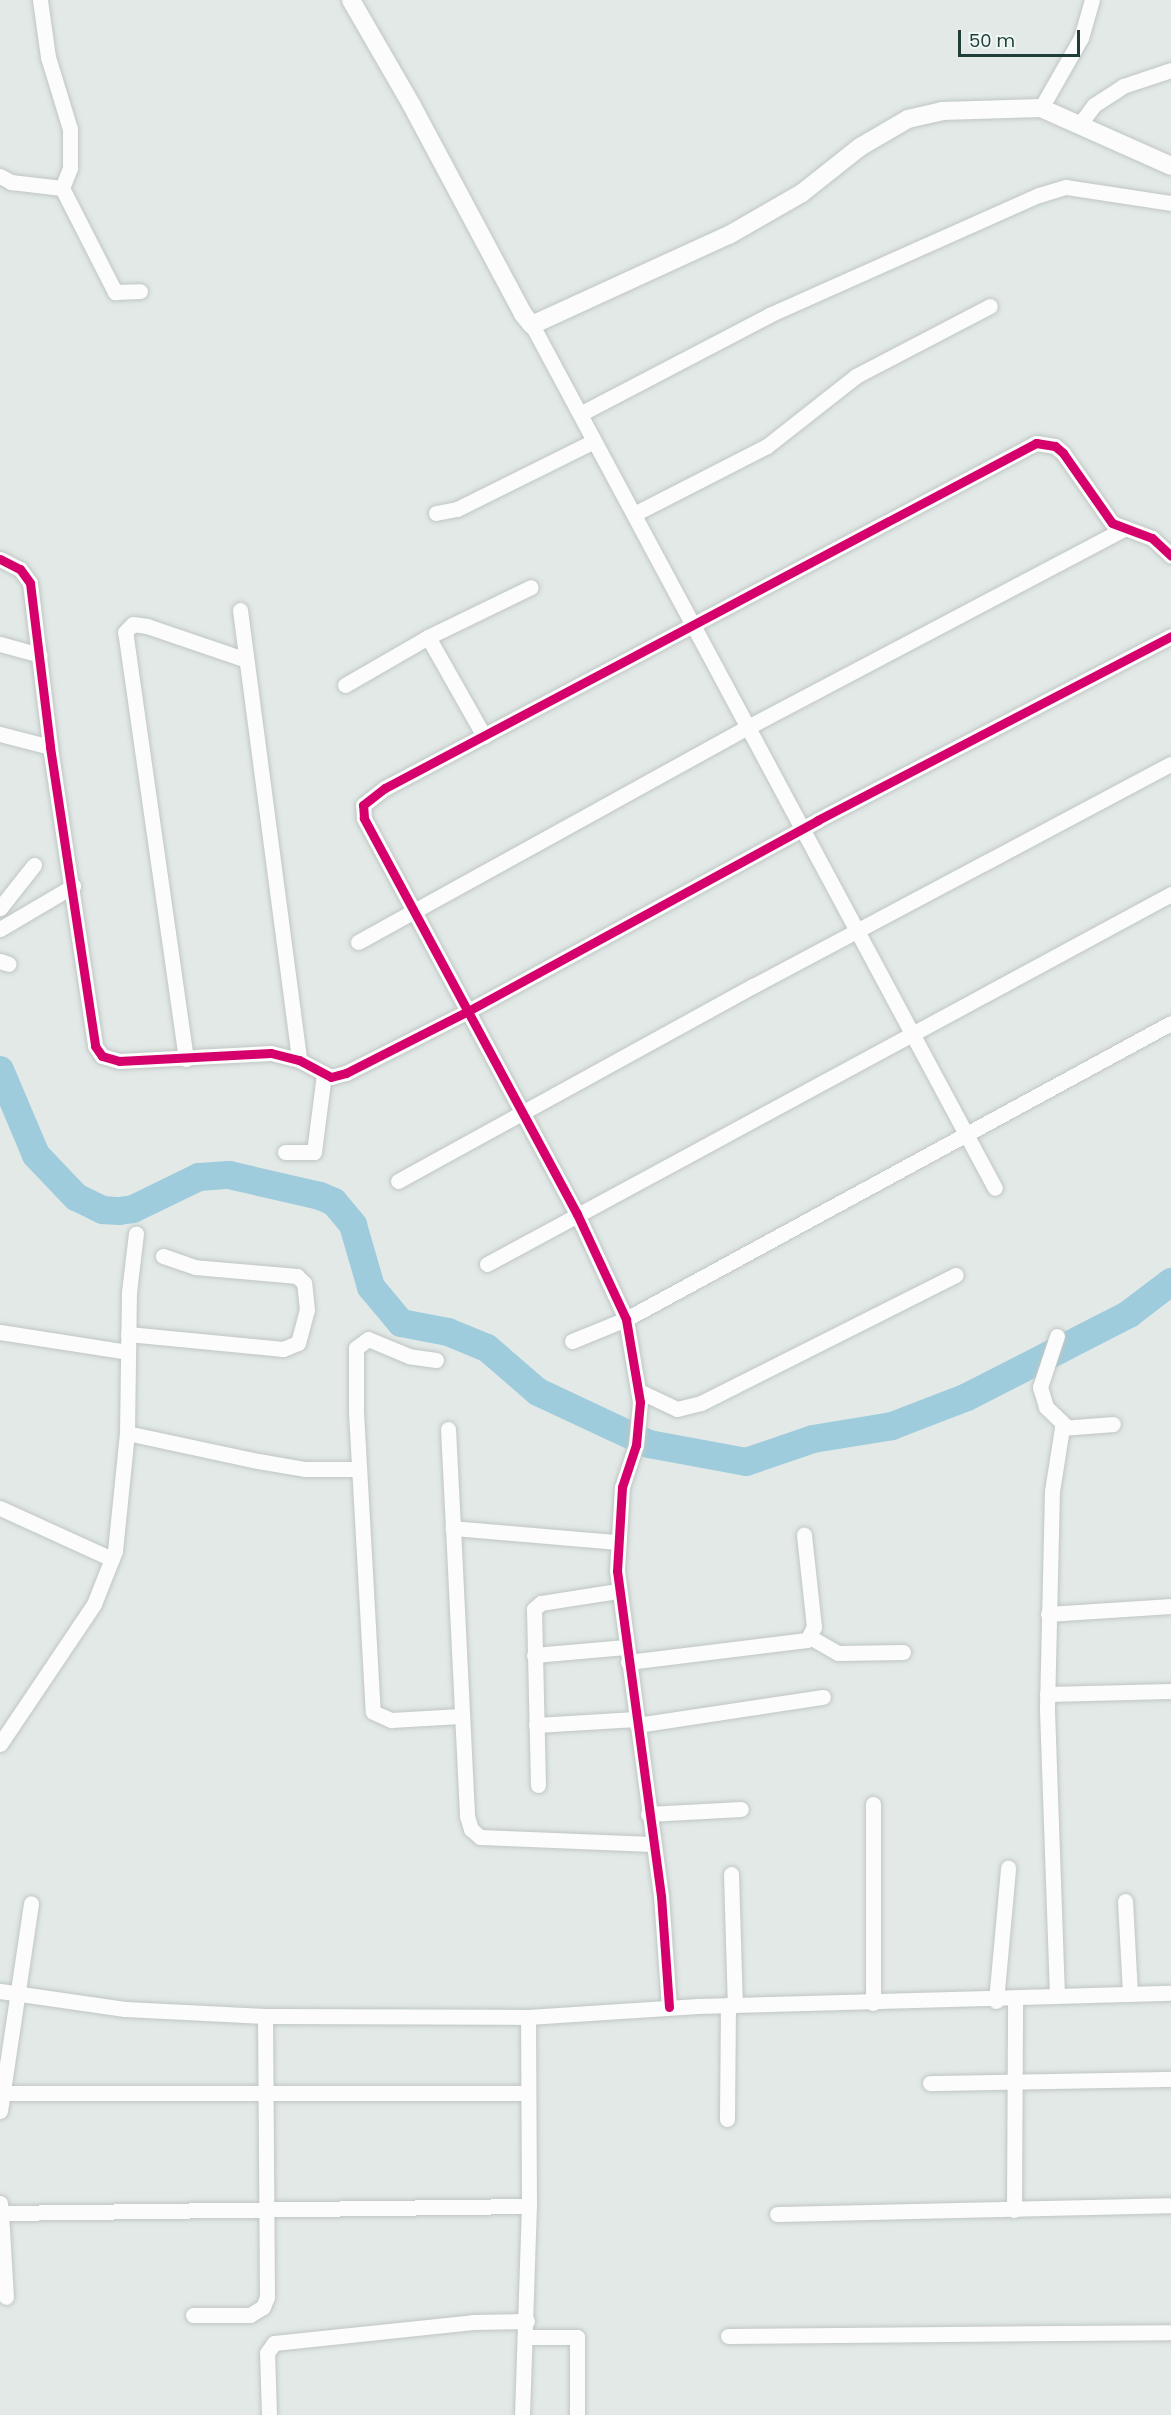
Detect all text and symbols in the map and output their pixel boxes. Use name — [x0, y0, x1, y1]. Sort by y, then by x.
scale bar — [961, 18, 1082, 56]
text: 50 m — [969, 28, 1015, 53]

